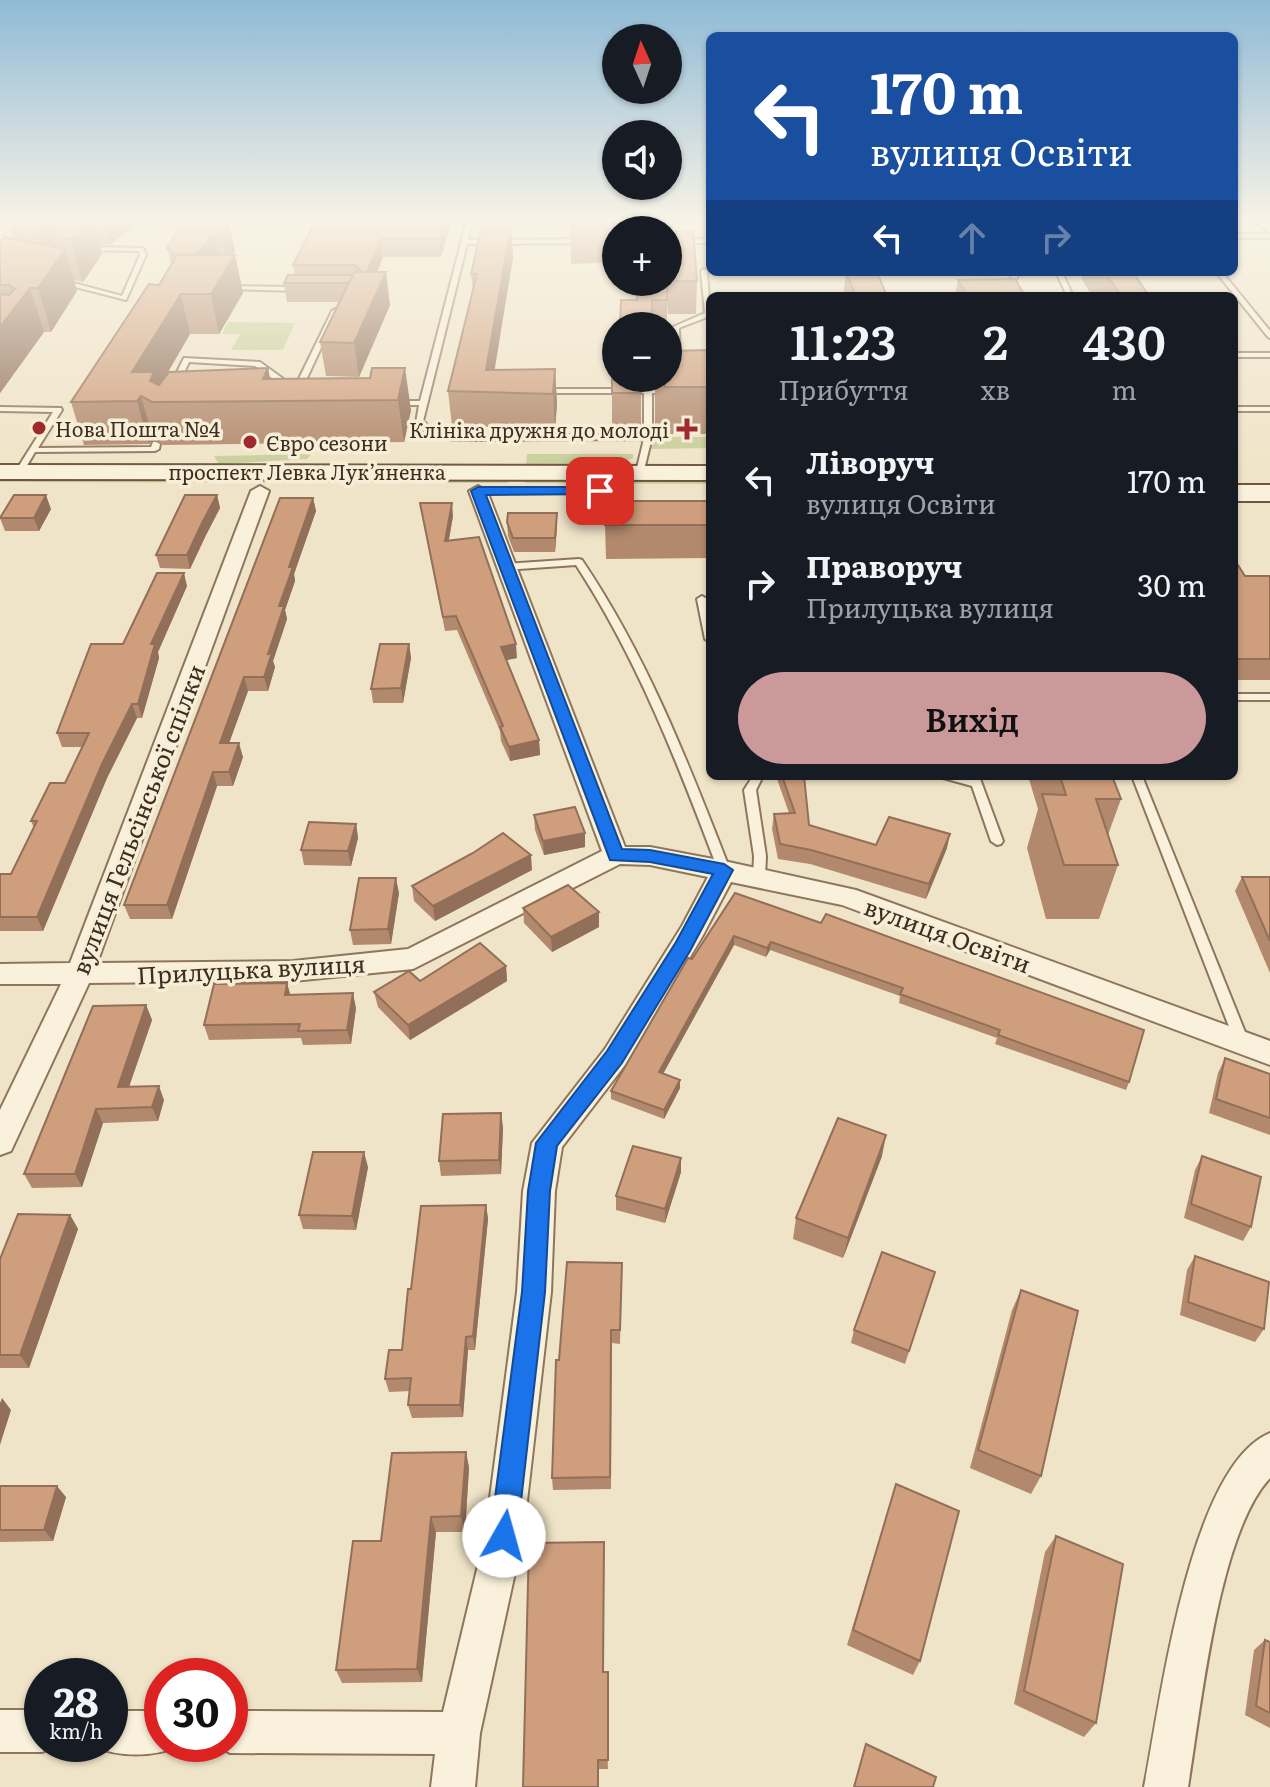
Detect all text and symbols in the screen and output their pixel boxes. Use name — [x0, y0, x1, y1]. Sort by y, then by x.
north arrow — [602, 24, 682, 104]
map controls — [602, 24, 682, 392]
text: 170 m — [870, 48, 1023, 131]
icon: left — [738, 64, 842, 168]
button: sound — [602, 120, 682, 200]
text: вулиця Освіти — [870, 124, 1133, 177]
button: + — [602, 216, 682, 296]
icon: left — [866, 216, 910, 260]
icon: ahead — [950, 216, 994, 260]
icon: right — [1034, 216, 1078, 260]
text: 11:23 — [790, 304, 897, 375]
text: 2 — [983, 304, 1008, 375]
text: 430 — [1083, 304, 1166, 375]
button: − — [602, 312, 682, 392]
text: Прибуття — [778, 369, 909, 408]
text: хв — [981, 369, 1010, 408]
text: m — [1111, 369, 1137, 408]
place label: Нова Пошта №4 — [55, 413, 220, 443]
place label: Клініка дружня до молоді — [409, 414, 669, 444]
marker: Клініка дружня до молоді — [676, 418, 698, 440]
marker: Нова Пошта №4 — [30, 419, 48, 437]
place label: Євро сезони — [266, 427, 388, 457]
marker: Євро сезони — [241, 433, 259, 451]
text: Ліворуч — [806, 439, 934, 483]
street label: проспект Левка Лукʼяненка — [168, 456, 446, 486]
pin — [566, 457, 634, 525]
icon: left — [738, 458, 782, 502]
text: 170 m — [1127, 458, 1206, 502]
icon: arrive — [578, 469, 622, 513]
text: вулиця Освіти — [806, 483, 996, 522]
text: Праворуч — [806, 543, 962, 587]
icon: right — [738, 562, 782, 606]
text: 30 m — [1137, 562, 1206, 606]
text: Прилуцька вулиця — [806, 587, 1054, 626]
street label: вулиця Гельсінської спілки — [62, 659, 212, 979]
button: Вихід — [738, 672, 1206, 764]
street label: вулиця Освіти — [860, 888, 1036, 980]
street label: Прилуцька вулиця — [136, 945, 366, 991]
position arrow — [462, 1494, 546, 1578]
speed limit sign: 30 — [144, 1658, 248, 1762]
text: 28 — [53, 1670, 99, 1729]
text: km/h — [49, 1715, 103, 1745]

